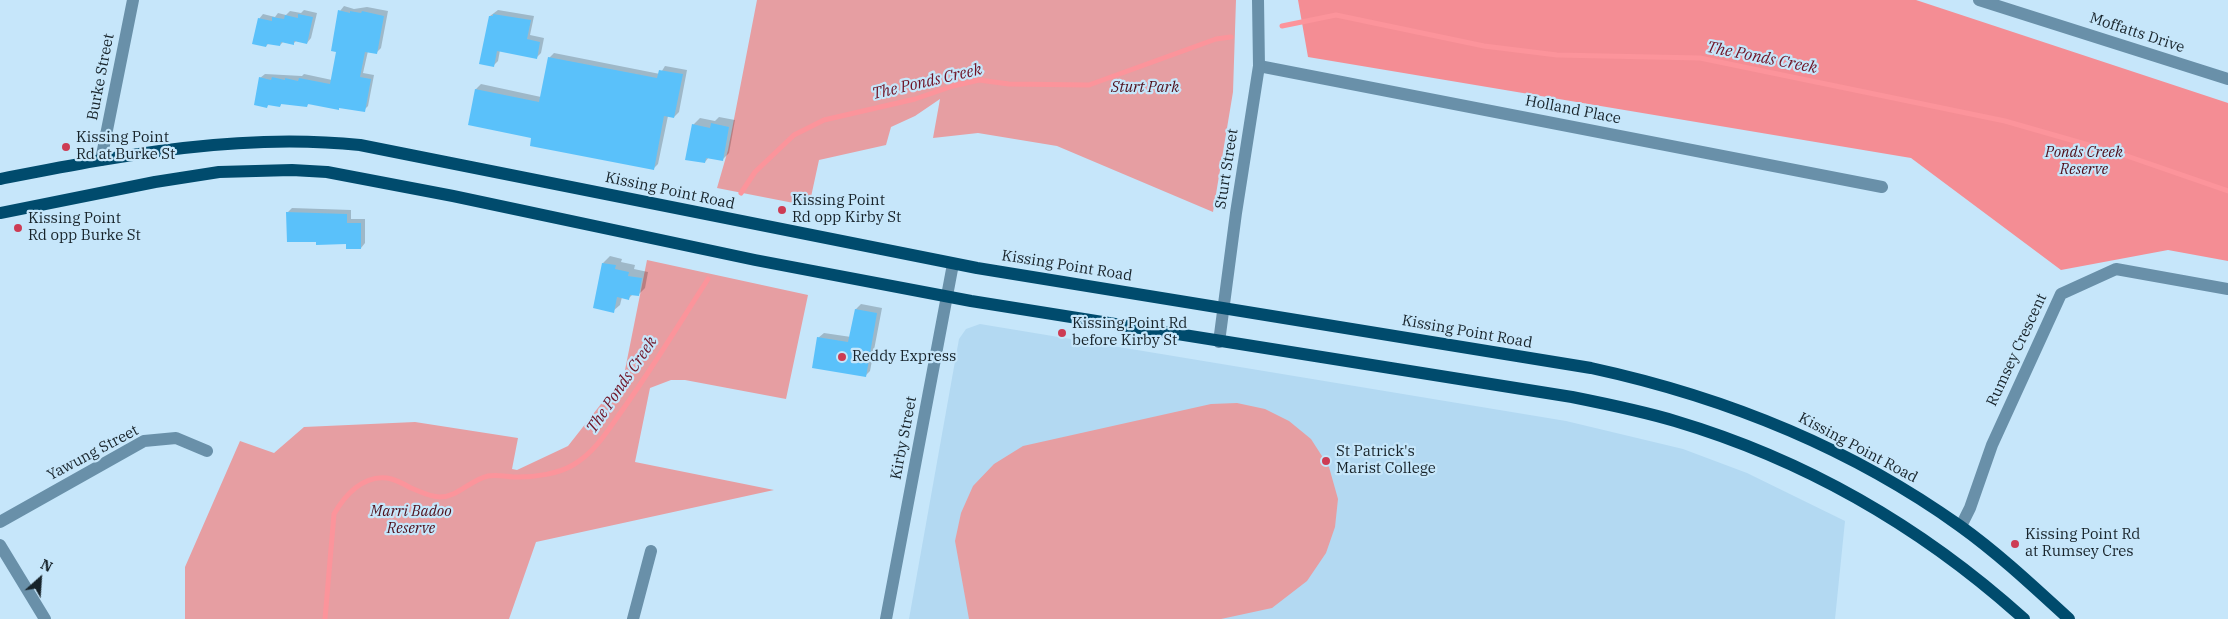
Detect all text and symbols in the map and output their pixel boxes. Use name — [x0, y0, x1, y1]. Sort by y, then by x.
street label: Moffatts Drive — [2087, 9, 2187, 57]
street label: Burke Street — [84, 32, 118, 122]
water label: The Ponds Creek — [1705, 38, 1819, 78]
water label: The Ponds Creek — [870, 60, 984, 104]
park label: Sturt Park — [1111, 79, 1179, 97]
street label: Holland Place — [1524, 92, 1622, 128]
street label: Sturt Street — [1212, 128, 1242, 210]
place label: Kissing Point Rd at Burke St — [76, 129, 175, 164]
marker: Kissing Point Rd at Burke St — [60, 141, 72, 153]
park label: Ponds Creek Reserve — [2045, 144, 2123, 179]
street label: Kissing Point Road — [603, 168, 737, 214]
place label: Kissing Point Rd opp Kirby St — [792, 192, 901, 227]
marker: Kissing Point Rd opp Kirby St — [776, 204, 788, 216]
place label: Kissing Point Rd opp Burke St — [28, 210, 141, 245]
marker: Kissing Point Rd opp Burke St — [12, 222, 24, 234]
street label: Kissing Point Road — [1000, 247, 1134, 285]
street label: Rumsey Crescent — [1983, 291, 2051, 409]
street label: Kissing Point Road — [1400, 312, 1534, 352]
place label: Kissing Point Rd before Kirby St — [1072, 315, 1187, 350]
marker: Kissing Point Rd before Kirby St — [1056, 327, 1068, 339]
water label: The Ponds Creek — [583, 333, 661, 437]
place label: Reddy Express — [852, 348, 956, 366]
marker: Reddy Express — [836, 351, 848, 363]
street label: Kirby Street — [887, 395, 921, 481]
street label: Kissing Point Road — [1795, 409, 1921, 487]
street label: Yawung Street — [44, 421, 142, 485]
place label: St Patrick's Marist College — [1336, 443, 1436, 478]
marker: St Patrick's Marist College — [1320, 455, 1332, 467]
park label: Marri Badoo Reserve — [370, 503, 452, 538]
place label: Kissing Point Rd at Rumsey Cres — [2025, 526, 2140, 561]
marker: Kissing Point Rd at Rumsey Cres — [2009, 538, 2021, 550]
north arrow — [15, 554, 65, 604]
text: N — [38, 555, 55, 576]

